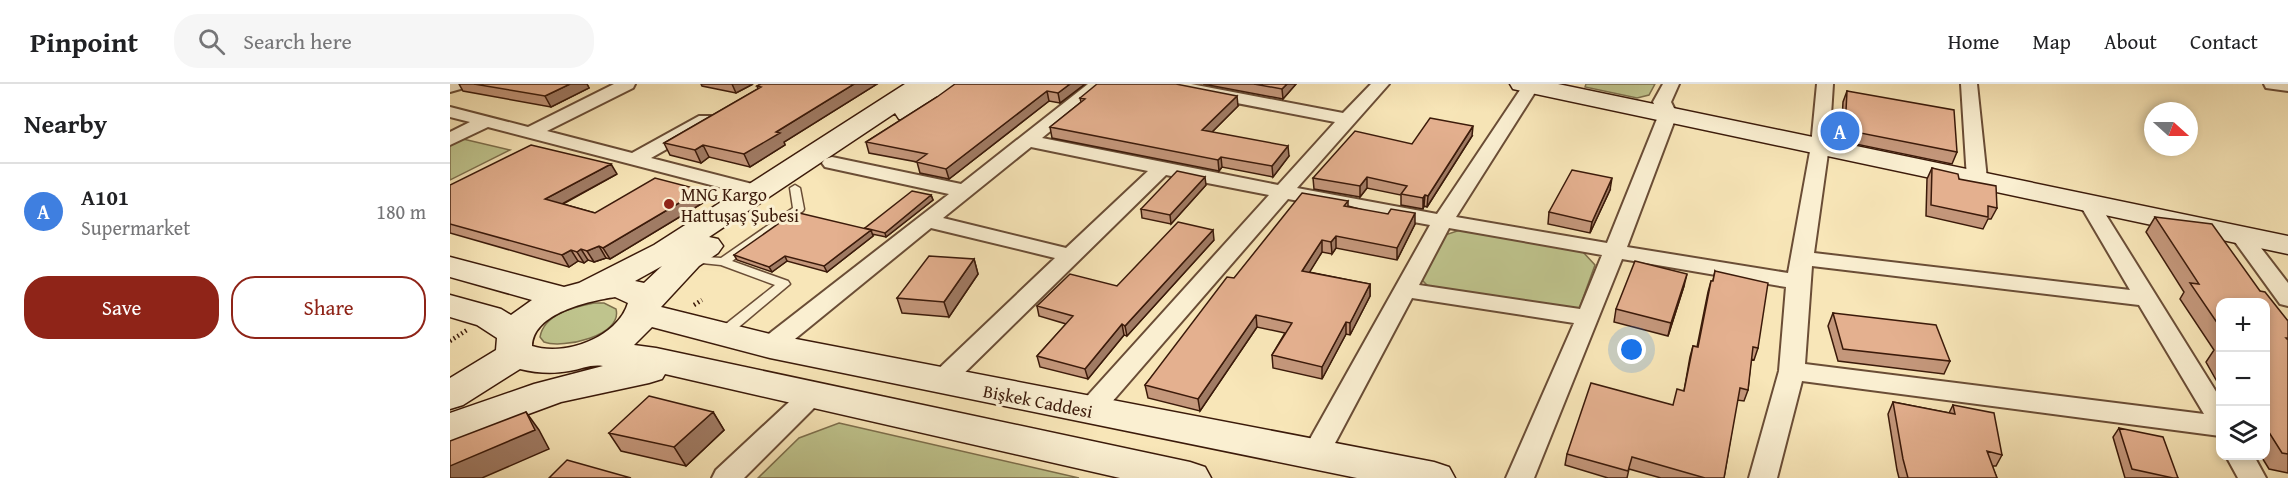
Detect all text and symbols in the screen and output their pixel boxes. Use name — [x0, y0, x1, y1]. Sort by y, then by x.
search box — [174, 14, 594, 68]
text: Pinpoint — [30, 21, 138, 62]
icon: search — [195, 25, 228, 58]
text: Search here — [243, 25, 352, 57]
text: Home — [1948, 26, 1999, 57]
text: Map — [2032, 26, 2071, 57]
text: About — [2104, 26, 2157, 57]
text: Contact — [2190, 26, 2258, 57]
north arrow — [2144, 102, 2198, 156]
text: Nearby — [24, 104, 107, 143]
pin: A — [1820, 108, 1860, 154]
text: A101 — [81, 181, 129, 213]
place label: MNG Kargo Hattuşaş Şubesi — [681, 181, 799, 229]
text: A — [37, 197, 50, 226]
text: 180 m — [376, 197, 426, 226]
marker: MNG Kargo Hattuşaş Şubesi — [662, 197, 676, 211]
text: Supermarket — [81, 213, 190, 242]
button: Save — [24, 276, 219, 339]
button: Share — [231, 276, 426, 339]
map controls — [2216, 298, 2270, 460]
button: + — [2216, 298, 2270, 352]
your location — [1617, 335, 1646, 364]
button: − — [2216, 352, 2270, 406]
street label: Bişkek Caddesi — [981, 377, 1095, 425]
button: layers — [2216, 406, 2270, 460]

